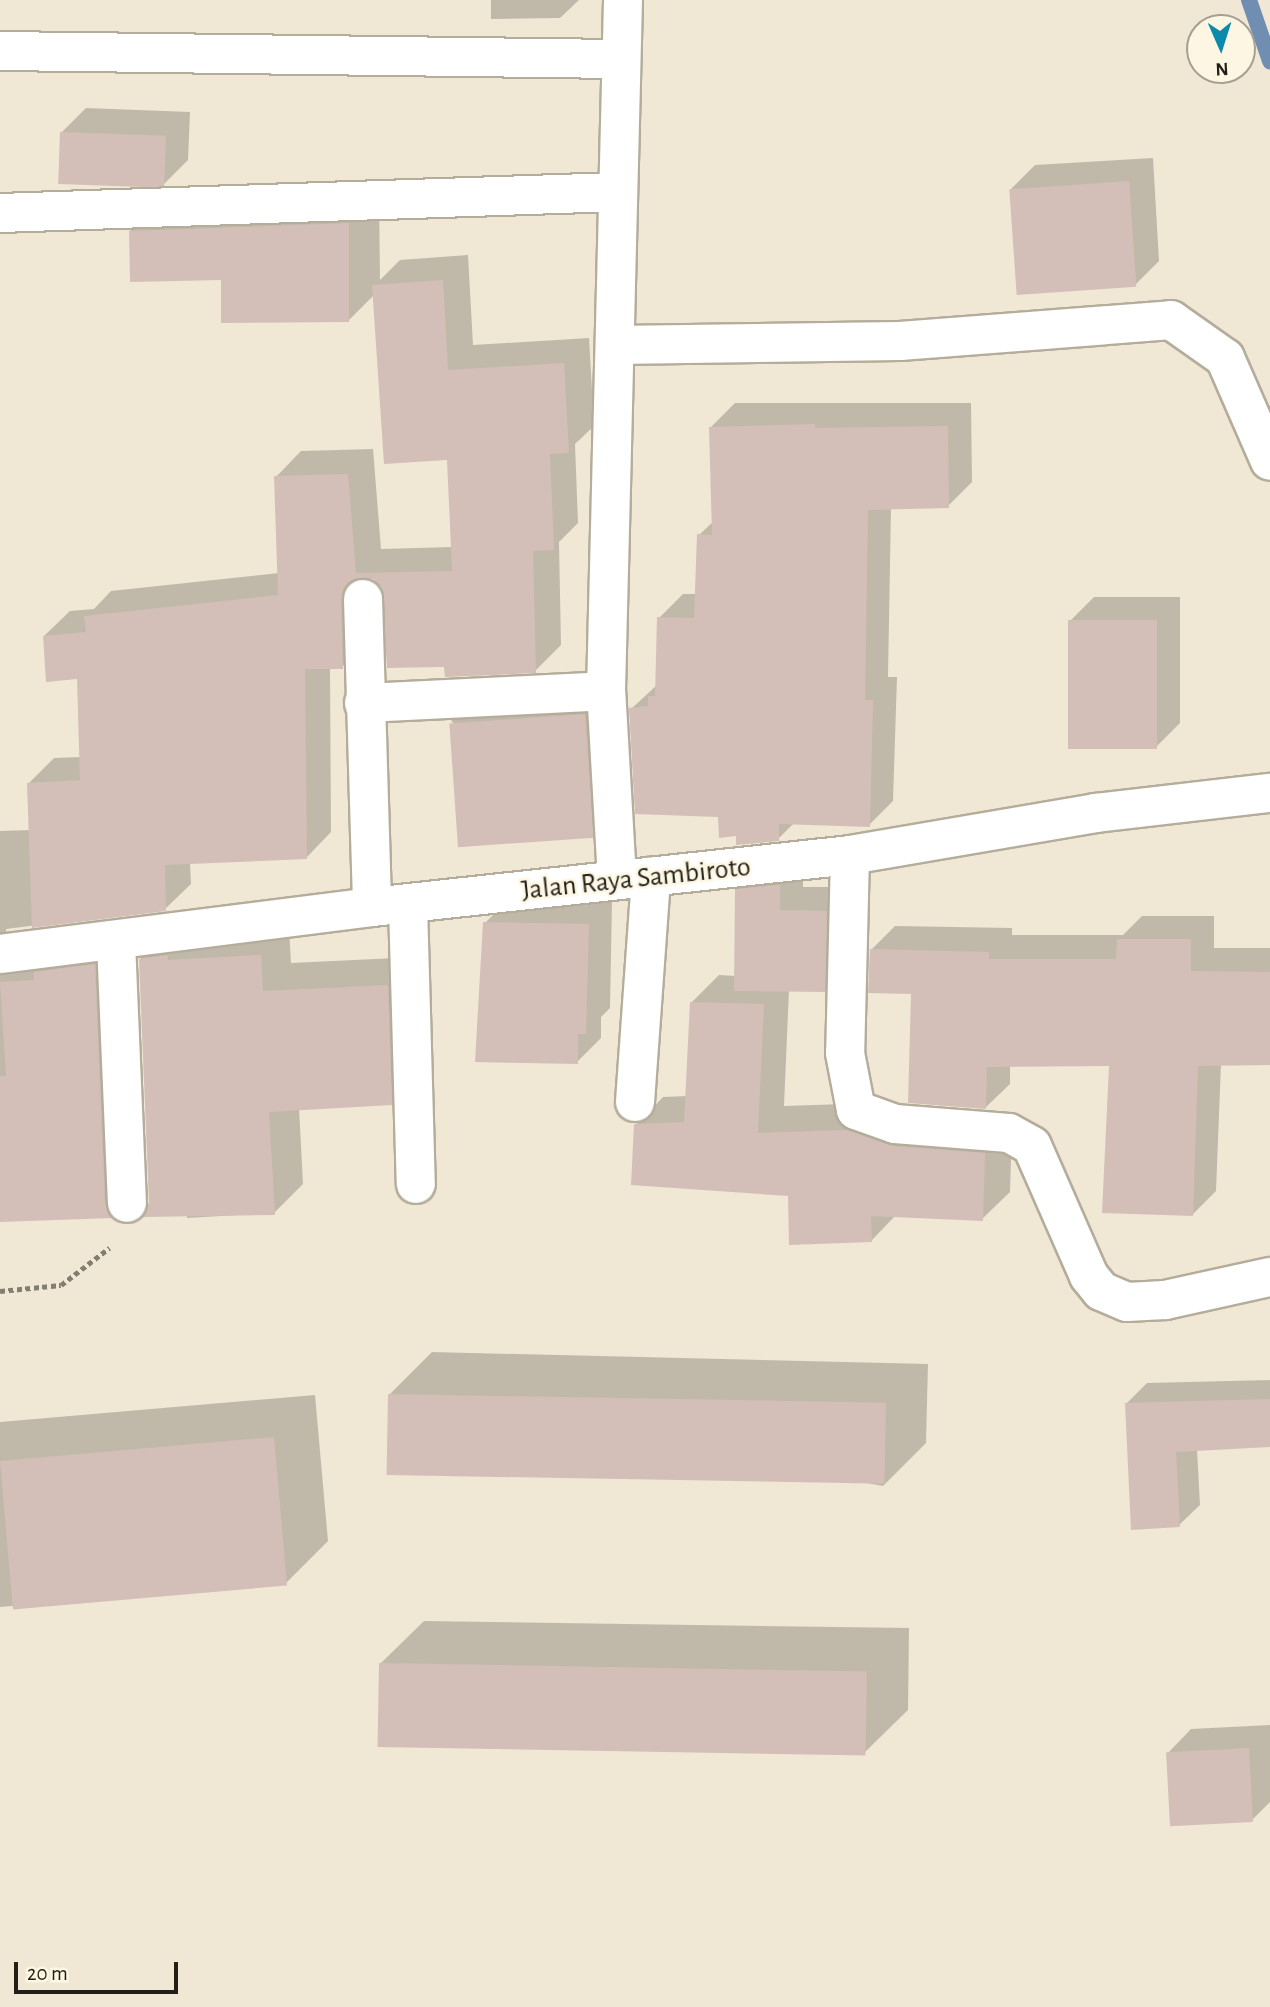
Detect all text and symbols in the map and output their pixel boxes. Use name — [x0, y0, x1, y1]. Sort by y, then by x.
north arrow — [1186, 14, 1256, 84]
text: N — [1215, 59, 1229, 78]
street label: Jalan Raya Sambiroto — [520, 850, 752, 908]
scale bar — [18, 1948, 182, 1992]
text: 20 m — [27, 1963, 68, 1984]

